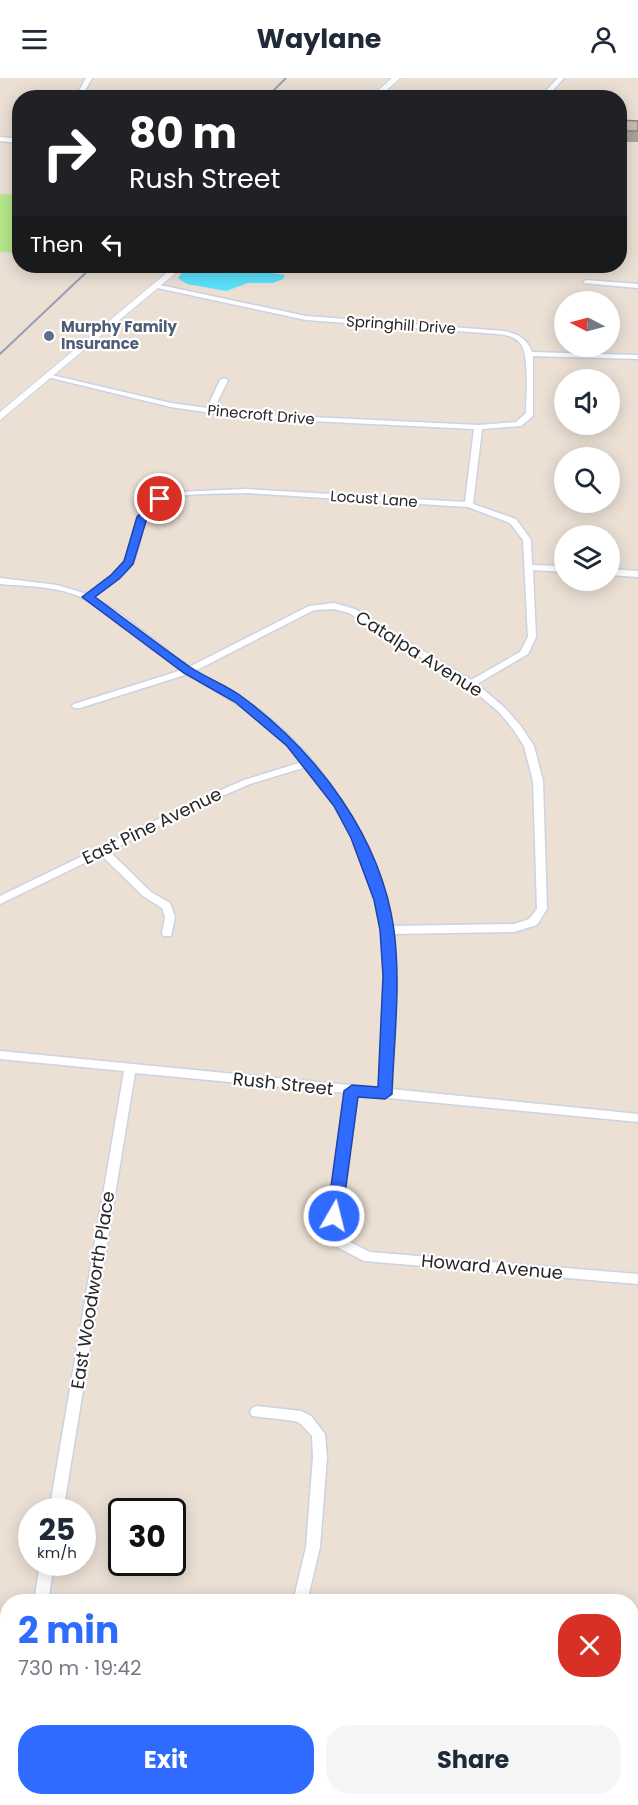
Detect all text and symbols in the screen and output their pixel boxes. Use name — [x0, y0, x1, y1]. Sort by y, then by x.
text: Waylane — [257, 20, 381, 57]
icon: menu — [18, 23, 51, 56]
icon: person — [587, 23, 620, 56]
text: 80 m — [129, 104, 237, 163]
icon: right — [30, 114, 108, 192]
text: Rush Street — [129, 160, 280, 197]
icon: left — [96, 228, 129, 261]
text: Then — [30, 229, 84, 260]
north arrow — [554, 291, 620, 357]
map controls — [554, 291, 620, 591]
street label: Springhill Drive — [345, 310, 457, 339]
place label: Murphy Family Insurance — [61, 316, 177, 354]
marker: Murphy Family Insurance — [42, 329, 56, 343]
button: sound — [554, 369, 620, 435]
street label: Pinecroft Drive — [207, 399, 316, 430]
button: search — [554, 447, 620, 513]
pin — [134, 473, 185, 524]
icon: arrive — [143, 482, 176, 515]
street label: Locust Lane — [330, 485, 418, 512]
button: layers — [554, 525, 620, 591]
street label: Catalpa Avenue — [351, 604, 488, 703]
street label: East Pine Avenue — [78, 781, 226, 870]
street label: Rush Street — [232, 1066, 335, 1101]
position arrow — [302, 1184, 366, 1248]
street label: East Woodworth Place — [65, 1189, 120, 1391]
street label: Howard Avenue — [420, 1248, 564, 1285]
speed limit sign: 30 — [108, 1498, 186, 1576]
text: 25 — [39, 1508, 75, 1551]
text: km/h — [37, 1542, 77, 1563]
text: 2 min — [18, 1605, 119, 1656]
button: close — [558, 1614, 621, 1677]
text: 730 m · 19:42 — [18, 1654, 141, 1682]
button: Exit — [18, 1725, 314, 1794]
button: Share — [326, 1725, 621, 1794]

